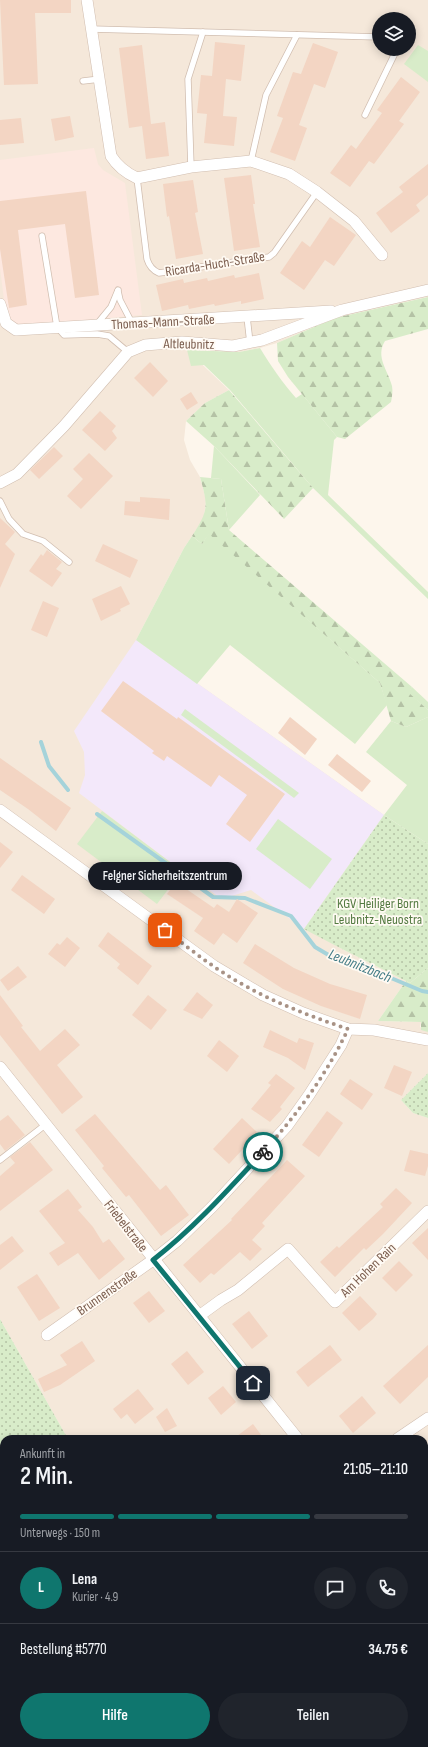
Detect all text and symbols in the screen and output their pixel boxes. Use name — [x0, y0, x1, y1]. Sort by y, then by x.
map controls — [372, 12, 416, 56]
button: layers — [372, 12, 416, 56]
street label: Ricarda-Huch-Straße — [164, 248, 266, 280]
street label: Thomas-Mann-Straße — [111, 311, 215, 333]
street label: Altleubnitz — [162, 335, 215, 353]
callout: Felgner Sicherheitszentrum — [88, 862, 242, 890]
text: Felgner Sicherheitszentrum — [103, 868, 227, 884]
park label: KGV Heiliger Born Leubnitz-Neuostra — [334, 895, 422, 928]
pin — [148, 913, 182, 947]
icon: bag — [154, 919, 176, 941]
water label: Leubnitzbach — [326, 945, 394, 987]
courier — [243, 1132, 283, 1172]
icon: bike — [252, 1141, 274, 1163]
street label: Friebelstraße — [100, 1197, 152, 1255]
street label: Am Hohen Rain — [336, 1239, 399, 1301]
street label: Brunnenstraße — [74, 1265, 140, 1319]
pin — [236, 1366, 270, 1400]
icon: home — [242, 1372, 264, 1394]
text: Ankunft in — [20, 1446, 65, 1462]
text: 21:05–21:10 — [343, 1460, 408, 1479]
text: 2 Min. — [20, 1461, 73, 1492]
text: Unterwegs · 150 m — [20, 1525, 100, 1541]
button: chat — [314, 1567, 356, 1609]
button: phone — [366, 1567, 408, 1609]
text: Lena — [72, 1570, 97, 1589]
text: L — [38, 1578, 44, 1597]
text: Kurier · 4.9 — [72, 1589, 118, 1605]
text: Bestellung #5770 — [20, 1640, 107, 1659]
text: 34.75 € — [368, 1640, 408, 1659]
button: Hilfe — [20, 1693, 210, 1739]
button: Teilen — [218, 1693, 408, 1739]

